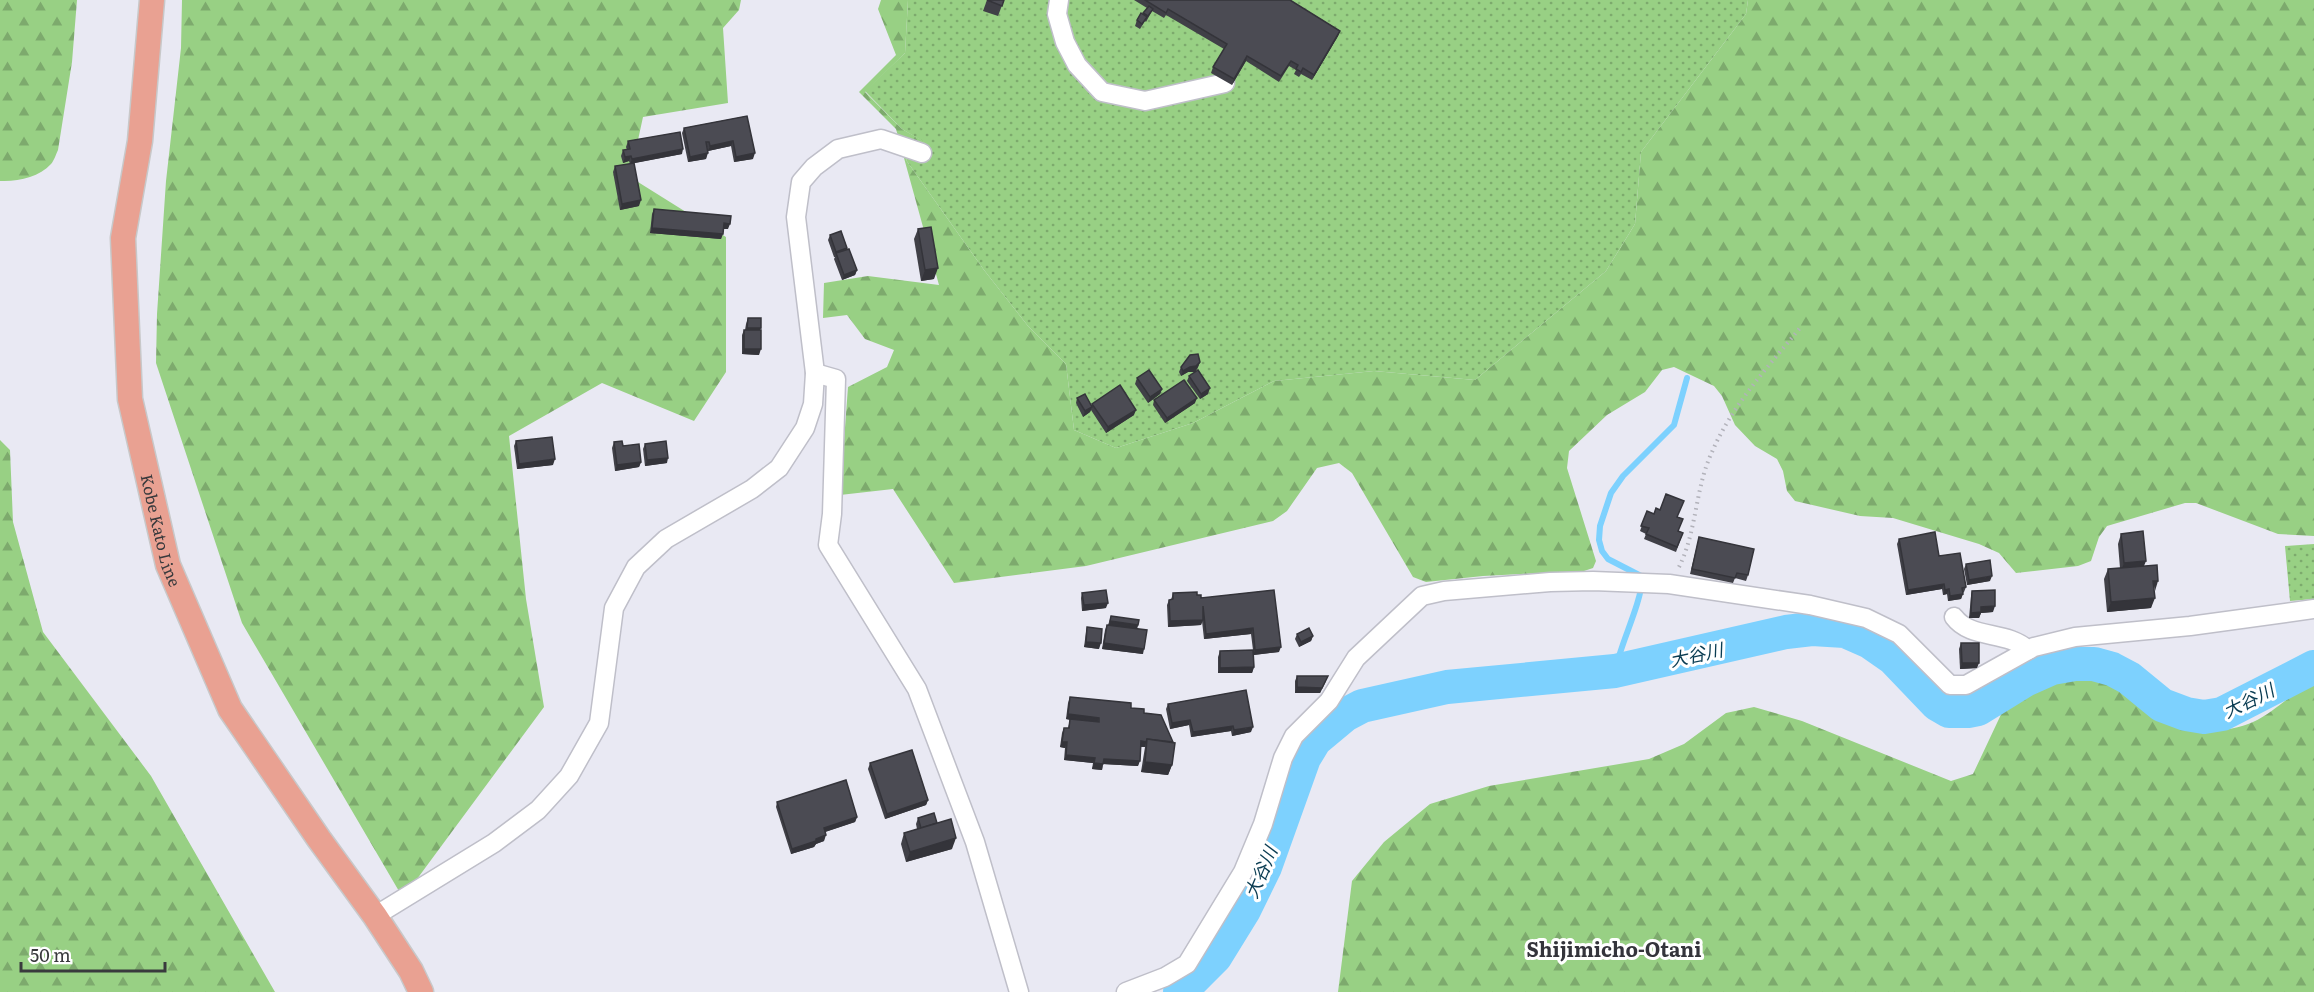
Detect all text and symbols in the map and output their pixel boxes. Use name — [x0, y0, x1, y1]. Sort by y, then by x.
street label: Kobe Kato Line — [136, 472, 188, 590]
water label: 大谷川 — [1667, 635, 1727, 673]
water label: 大谷川 — [2218, 675, 2280, 724]
water label: 大谷川 — [1237, 840, 1284, 902]
district label: Shijimicho-Otani — [1527, 933, 1701, 963]
scale bar — [21, 935, 165, 973]
text: 50 m — [30, 941, 71, 968]

